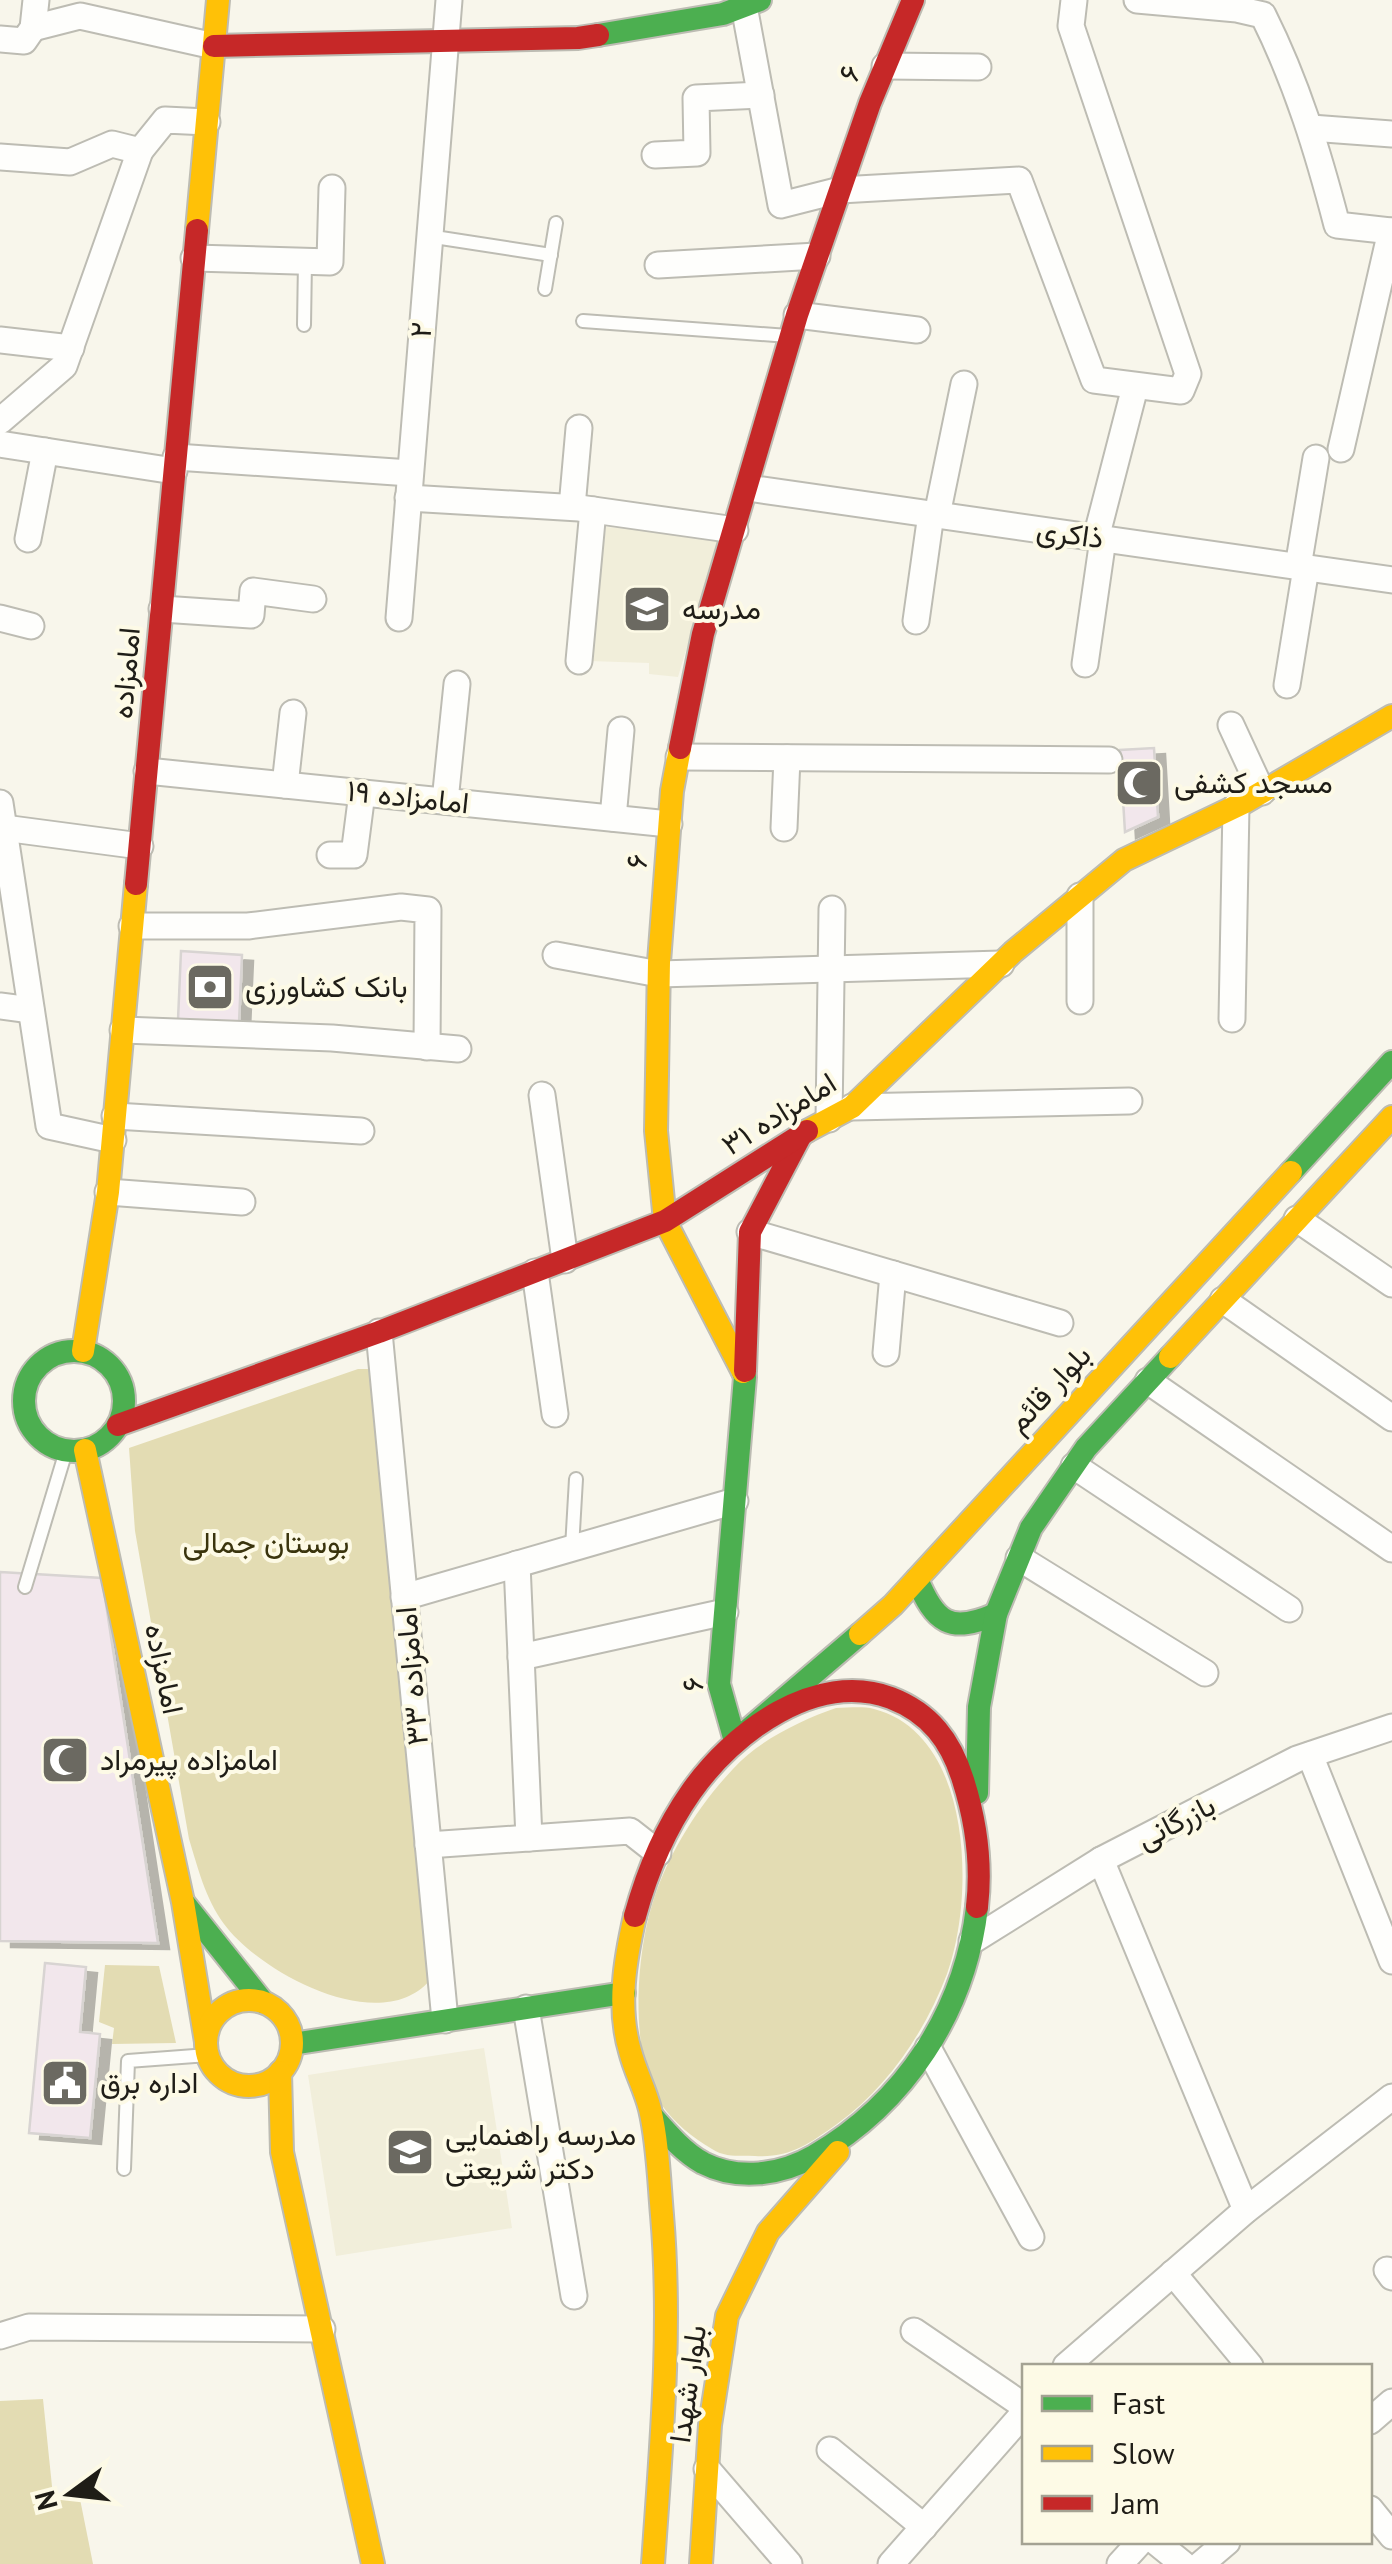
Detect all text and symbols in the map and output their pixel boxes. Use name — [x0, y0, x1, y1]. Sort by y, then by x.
street label: ۶ — [828, 58, 869, 87]
street label: ۲ — [400, 321, 440, 339]
street label: ذاکری — [1034, 509, 1106, 557]
school or university icon: مدرسه — [621, 583, 673, 635]
place label: مدرسه — [682, 588, 761, 627]
street label: امامزاده — [101, 626, 148, 720]
mosque icon: مسجد کشفی — [1113, 757, 1165, 809]
place label: مسجد کشفی — [1174, 762, 1333, 801]
street label: امامزاده ۱۹ — [345, 770, 471, 821]
street label: ۶ — [616, 852, 655, 870]
bank icon: بانک کشاورزی — [184, 961, 236, 1013]
place label: بانک کشاورزی — [245, 966, 408, 1005]
street label: امامزاده ۳۱ — [714, 1062, 843, 1163]
street label: بلوار قائم — [997, 1336, 1099, 1441]
park label: بوستان جمالی — [183, 1522, 349, 1561]
street label: امامزاده ۳۳ — [385, 1605, 436, 1747]
street label: امامزاده — [137, 1620, 194, 1718]
street label: ۶ — [671, 1675, 712, 1693]
mosque icon: امامزاده پیرمراد — [39, 1734, 91, 1786]
place label: امامزاده پیرمراد — [100, 1739, 278, 1780]
street label: بازرگانی — [1129, 1784, 1221, 1857]
public building icon: اداره برق — [39, 2057, 91, 2109]
place label: اداره برق — [100, 2062, 199, 2101]
place label: مدرسه راهنمایی دکتر شریعتی — [445, 2114, 636, 2187]
school or university icon: مدرسه راهنمایی دکتر شریعتی — [384, 2126, 436, 2178]
street label: بلوار شهدا — [659, 2322, 714, 2445]
legend — [1022, 2364, 1372, 2544]
text: Fast — [1112, 2383, 1165, 2422]
text: Slow — [1112, 2433, 1175, 2472]
north arrow — [20, 2444, 120, 2544]
text: Jam — [1110, 2483, 1160, 2522]
text: N — [25, 2487, 66, 2514]

